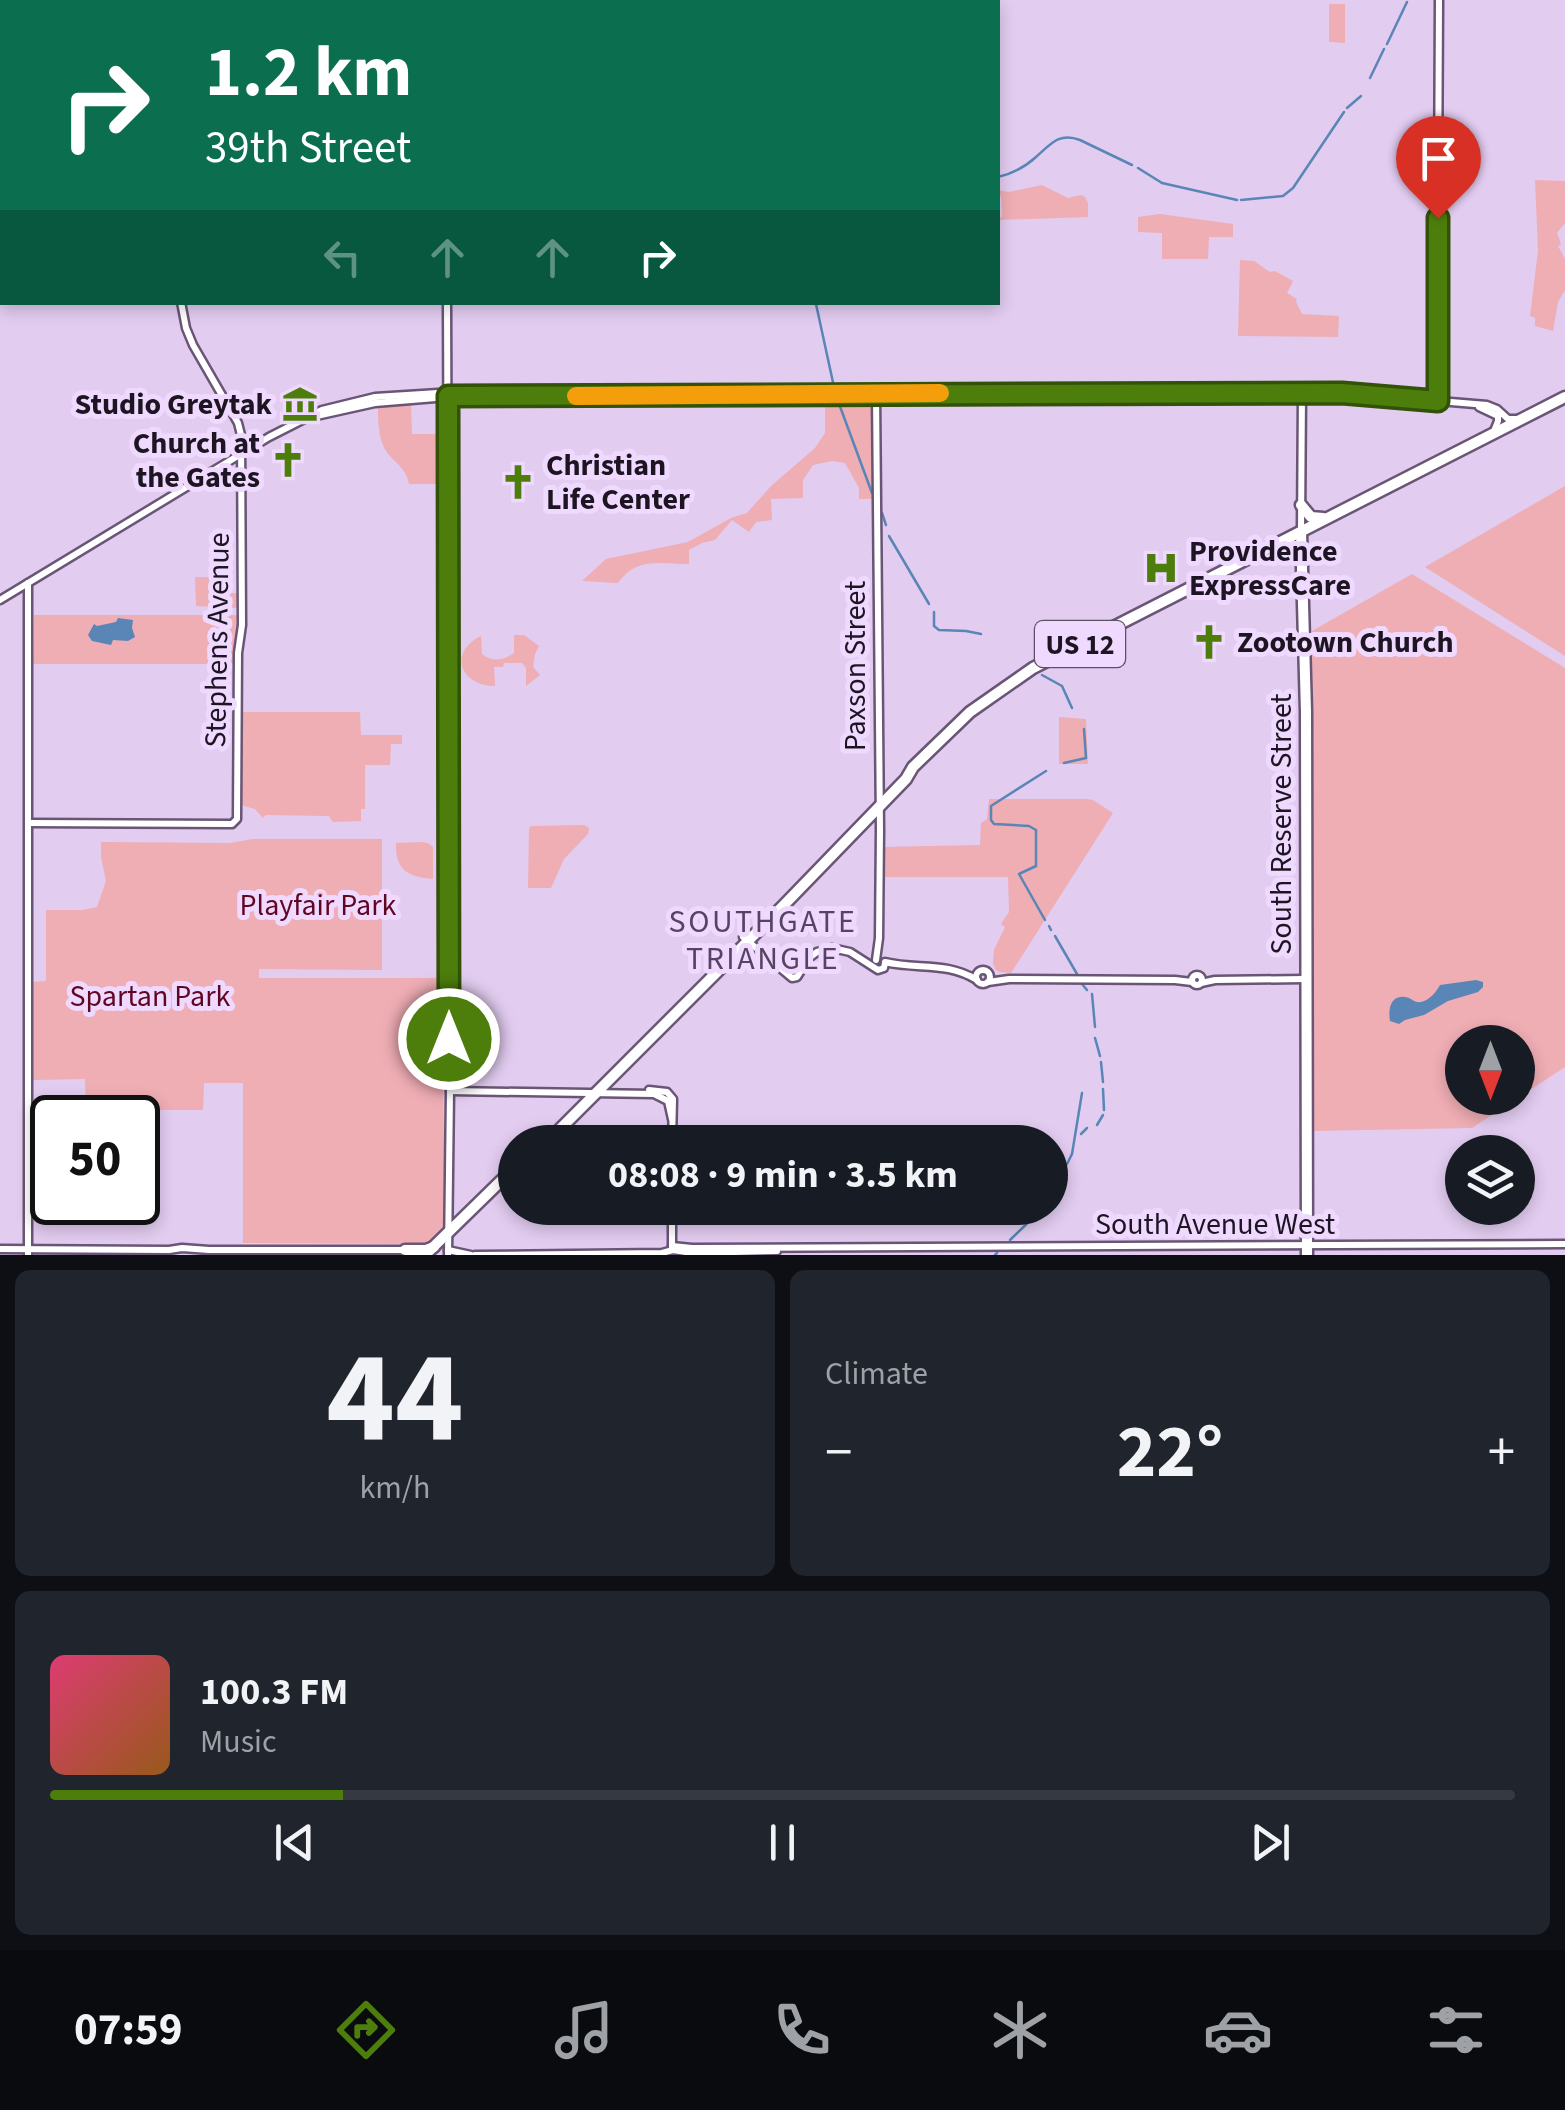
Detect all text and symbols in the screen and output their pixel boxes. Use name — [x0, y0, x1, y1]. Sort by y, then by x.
text: 1.2 km — [205, 23, 412, 123]
icon: right — [40, 40, 170, 170]
text: 39th Street — [205, 116, 411, 180]
pin — [1396, 116, 1481, 219]
icon: arrive — [1411, 131, 1466, 186]
icon: left — [315, 230, 370, 285]
icon: ahead — [420, 230, 475, 285]
icon: ahead — [525, 230, 580, 285]
icon: right — [630, 230, 685, 285]
place label: Studio Greytak — [75, 383, 273, 426]
museum icon: Studio Greytak — [281, 385, 319, 423]
place label: Church at the Gates — [133, 422, 260, 499]
church icon: Church at the Gates — [269, 441, 307, 479]
place label: Christian Life Center — [546, 444, 690, 521]
church icon: Christian Life Center — [499, 463, 537, 501]
place label: Providence ExpressCare — [1189, 530, 1351, 607]
street label: Stephens Avenue — [194, 532, 241, 748]
hospital icon: Providence ExpressCare — [1142, 549, 1180, 587]
street label: Paxson Street — [834, 581, 877, 751]
road number: US 12 — [1035, 621, 1125, 667]
place label: Zootown Church — [1237, 621, 1454, 664]
church icon: Zootown Church — [1190, 623, 1228, 661]
street label: South Reserve Street — [1260, 693, 1303, 955]
park label: Playfair Park — [240, 884, 397, 927]
district label: SOUTHGATE TRIANGLE — [669, 899, 857, 982]
park label: Spartan Park — [70, 975, 231, 1018]
position arrow — [397, 987, 501, 1091]
north arrow — [1445, 1025, 1535, 1115]
map controls — [1445, 1025, 1535, 1225]
speed limit sign: 50 — [30, 1095, 160, 1225]
button: layers — [1445, 1135, 1535, 1225]
text: 08:08 · 9 min · 3.5 km — [608, 1148, 958, 1202]
street label: South Avenue West — [1095, 1203, 1335, 1246]
text: 44 — [326, 1307, 464, 1492]
text: Climate — [825, 1351, 928, 1397]
text: 22° — [1117, 1399, 1223, 1506]
text: − — [825, 1414, 852, 1492]
text: + — [1488, 1414, 1515, 1492]
text: km/h — [360, 1465, 430, 1511]
text: 100.3 FM — [200, 1665, 348, 1719]
text: Music — [200, 1719, 277, 1765]
icon: previous — [267, 1815, 322, 1870]
icon: pause — [755, 1815, 810, 1870]
icon: next — [1243, 1815, 1298, 1870]
icon: directions — [331, 1995, 401, 2065]
icon: music — [549, 1995, 619, 2065]
icon: phone — [767, 1995, 837, 2065]
icon: climate — [985, 1995, 1055, 2065]
icon: car — [1203, 1995, 1273, 2065]
icon: filters — [1421, 1995, 1491, 2065]
text: 07:59 — [74, 1998, 183, 2062]

